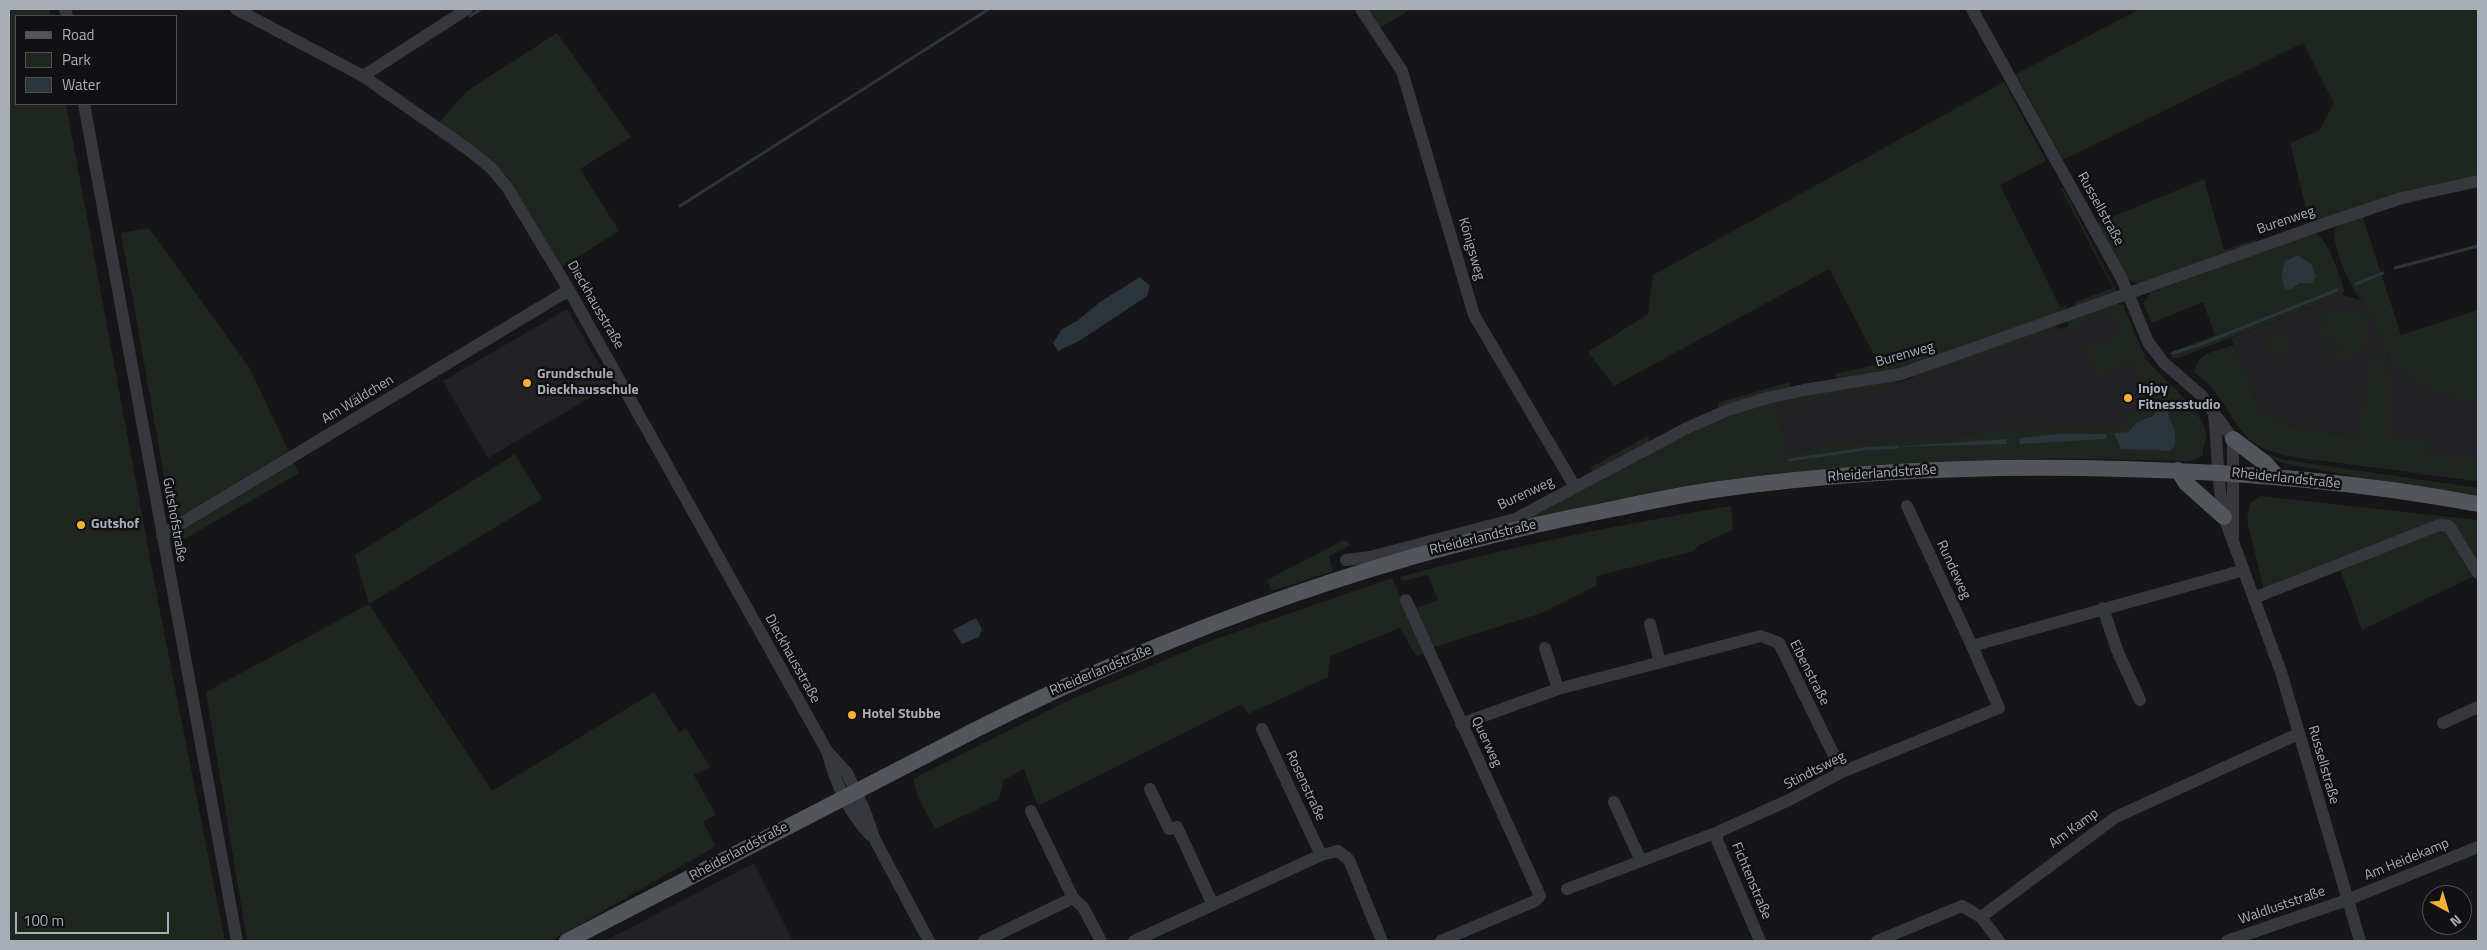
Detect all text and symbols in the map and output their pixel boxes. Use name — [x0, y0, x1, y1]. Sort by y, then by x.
legend — [15, 15, 178, 105]
text: Road — [62, 23, 94, 46]
text: Park — [62, 48, 91, 71]
text: Water — [62, 73, 101, 96]
street label: Russellstraße — [2073, 170, 2127, 248]
street label: Burenweg — [2255, 203, 2317, 239]
street label: Königsweg — [1454, 216, 1488, 282]
street label: Dieckhausstraße — [563, 258, 627, 352]
street label: Burenweg — [1874, 339, 1936, 371]
place label: Grundschule Dieckhausschule — [537, 367, 639, 400]
street label: Am Wäldchen — [319, 372, 397, 428]
marker: Grundschule Dieckhausschule — [521, 377, 533, 389]
place label: Injoy Fitnessstudio — [2138, 382, 2220, 414]
marker: Injoy Fitnessstudio — [2122, 392, 2134, 404]
street label: Rheiderlandstraße — [1827, 462, 1937, 486]
street label: Rheiderlandstraße — [2231, 465, 2341, 493]
street label: Burenweg — [1495, 474, 1557, 514]
street label: Gutshofstraße — [158, 476, 190, 564]
place label: Gutshof — [91, 517, 139, 533]
street label: Rheiderlandstraße — [1428, 517, 1538, 559]
marker: Gutshof — [75, 519, 87, 531]
street label: Rundeweg — [1932, 538, 1974, 602]
street label: Dieckhausstraße — [761, 612, 823, 706]
street label: Eibenstraße — [1785, 637, 1833, 709]
street label: Rheiderlandstraße — [1047, 642, 1155, 700]
place label: Hotel Stubbe — [862, 707, 941, 723]
marker: Hotel Stubbe — [846, 709, 858, 721]
street label: Querweg — [1467, 714, 1505, 770]
street label: Russellstraße — [2304, 724, 2342, 806]
street label: Rosenstraße — [1281, 748, 1329, 824]
street label: Stindtsweg — [1782, 748, 1848, 794]
street label: Am Kamp — [2046, 805, 2102, 853]
street label: Rheiderlandstraße — [687, 819, 791, 885]
street label: Am Heidekamp — [2362, 835, 2452, 885]
street label: Fichtenstraße — [1727, 840, 1775, 922]
street label: Waldluststraße — [2237, 883, 2327, 929]
north arrow — [2422, 885, 2472, 935]
scale bar — [18, 902, 171, 934]
text: 100 m — [23, 909, 64, 932]
text: N — [2446, 910, 2467, 932]

